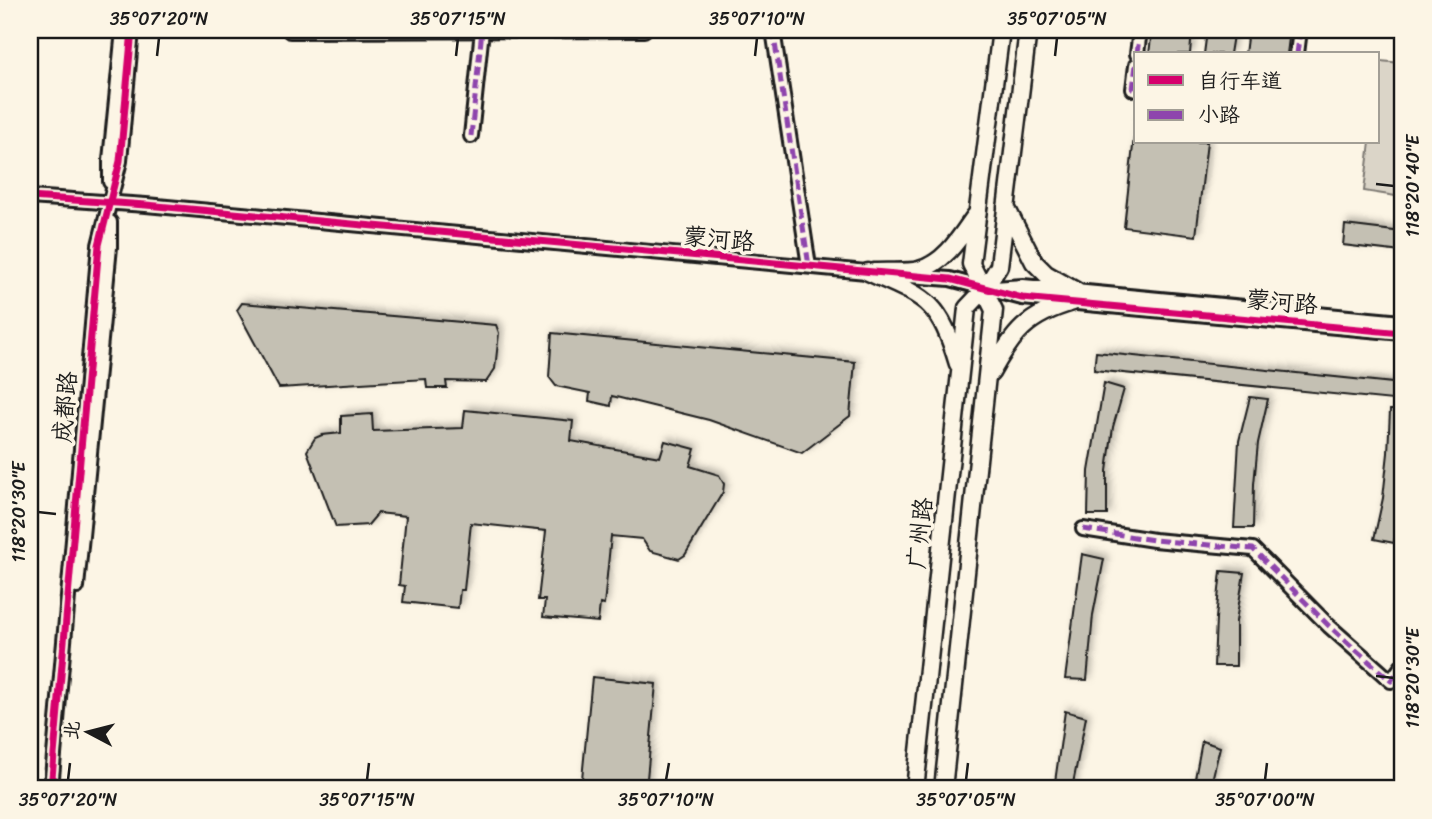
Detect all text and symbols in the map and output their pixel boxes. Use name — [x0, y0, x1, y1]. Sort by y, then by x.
text: 35°07'20"N — [110, 3, 209, 35]
text: 35°07'15"N — [410, 3, 506, 35]
text: 35°07'10"N — [709, 3, 806, 35]
text: 35°07'05"N — [1007, 3, 1107, 35]
legend — [1134, 52, 1380, 144]
text: 自行车道 — [1198, 62, 1282, 100]
text: 小路 — [1198, 96, 1240, 134]
text: 118°20'40"E — [1397, 134, 1429, 237]
street label: 蒙河路 — [681, 215, 757, 263]
street label: 蒙河路 — [1244, 278, 1320, 326]
street label: 成都路 — [41, 369, 89, 445]
text: 118°20'30"E — [3, 460, 35, 563]
street label: 广州路 — [895, 495, 945, 571]
text: 118°20'30"E — [1397, 626, 1429, 729]
north arrow — [52, 696, 122, 766]
text: 北 — [54, 719, 89, 741]
text: 35°07'20"N — [19, 784, 118, 816]
text: 35°07'15"N — [319, 784, 415, 816]
text: 35°07'10"N — [618, 784, 715, 816]
text: 35°07'05"N — [916, 784, 1016, 816]
text: 35°07'00"N — [1215, 784, 1315, 816]

